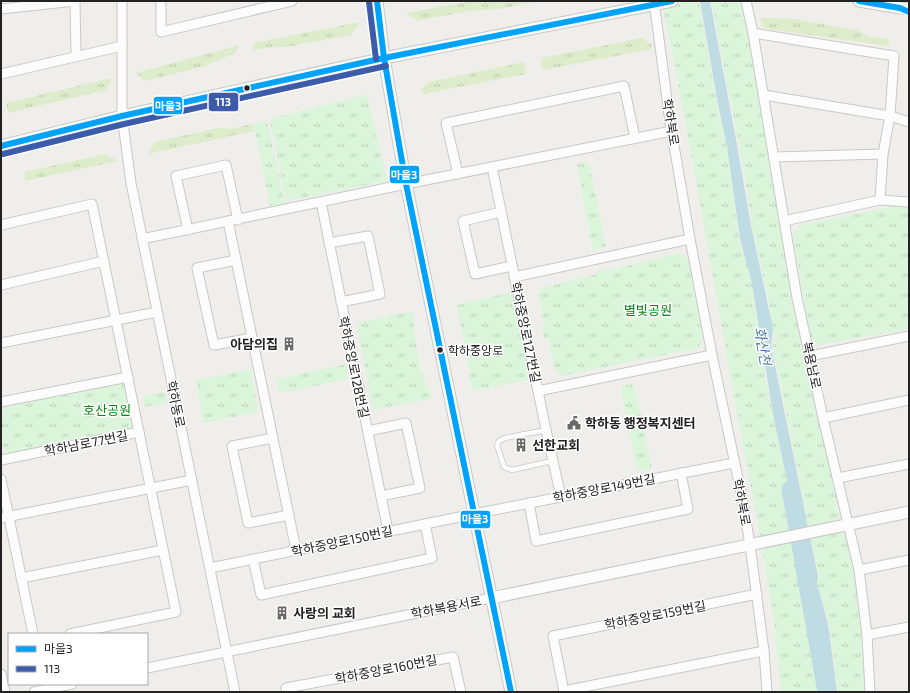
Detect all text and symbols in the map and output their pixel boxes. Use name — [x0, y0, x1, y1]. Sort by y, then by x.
unlabelled marker — [242, 83, 252, 93]
line badge: 113 — [208, 92, 239, 112]
text: 113 — [215, 95, 231, 108]
line badge: 마을3 — [153, 96, 183, 115]
street label: 학하북로 — [659, 97, 683, 147]
text: 마을3 — [155, 99, 181, 112]
line badge: 마을3 — [389, 165, 420, 184]
text: 마을3 — [391, 168, 417, 181]
street label: 학하중앙로127번길 — [507, 280, 545, 384]
park label: 별빛공원 — [624, 302, 672, 318]
street label: 학하중앙로128번길 — [335, 314, 373, 420]
water label: 화산천 — [751, 325, 775, 368]
place label: 아담의집 — [230, 336, 278, 352]
building icon: 아담의집 — [281, 336, 297, 352]
street label: 복용남로 — [799, 340, 825, 390]
place label: 학하중앙로 — [448, 343, 503, 357]
marker: 학하중앙로 — [435, 345, 445, 355]
street label: 학하동로 — [163, 379, 189, 429]
park label: 호산공원 — [83, 402, 131, 418]
public building icon: 학하동 행정복지센터 — [566, 415, 582, 431]
place label: 학하동 행정복지센터 — [585, 415, 695, 431]
street label: 학하남로77번길 — [43, 427, 129, 459]
building icon: 선한교회 — [513, 437, 529, 453]
place label: 선한교회 — [532, 437, 580, 453]
street label: 학하중앙로149번길 — [551, 470, 657, 506]
street label: 학하북로 — [730, 477, 754, 527]
line badge: 마을3 — [460, 510, 491, 529]
text: 마을3 — [462, 512, 488, 525]
street label: 학하중앙로150번길 — [290, 522, 394, 560]
street label: 학하복용서로 — [409, 592, 483, 622]
street label: 학하중앙로159번길 — [603, 597, 707, 633]
building icon: 사랑의 교회 — [274, 605, 290, 621]
place label: 사랑의 교회 — [293, 605, 356, 621]
legend — [8, 633, 148, 685]
text: 마을3 — [44, 641, 73, 655]
street label: 학하중앙로160번길 — [333, 651, 439, 687]
text: 113 — [44, 661, 60, 675]

